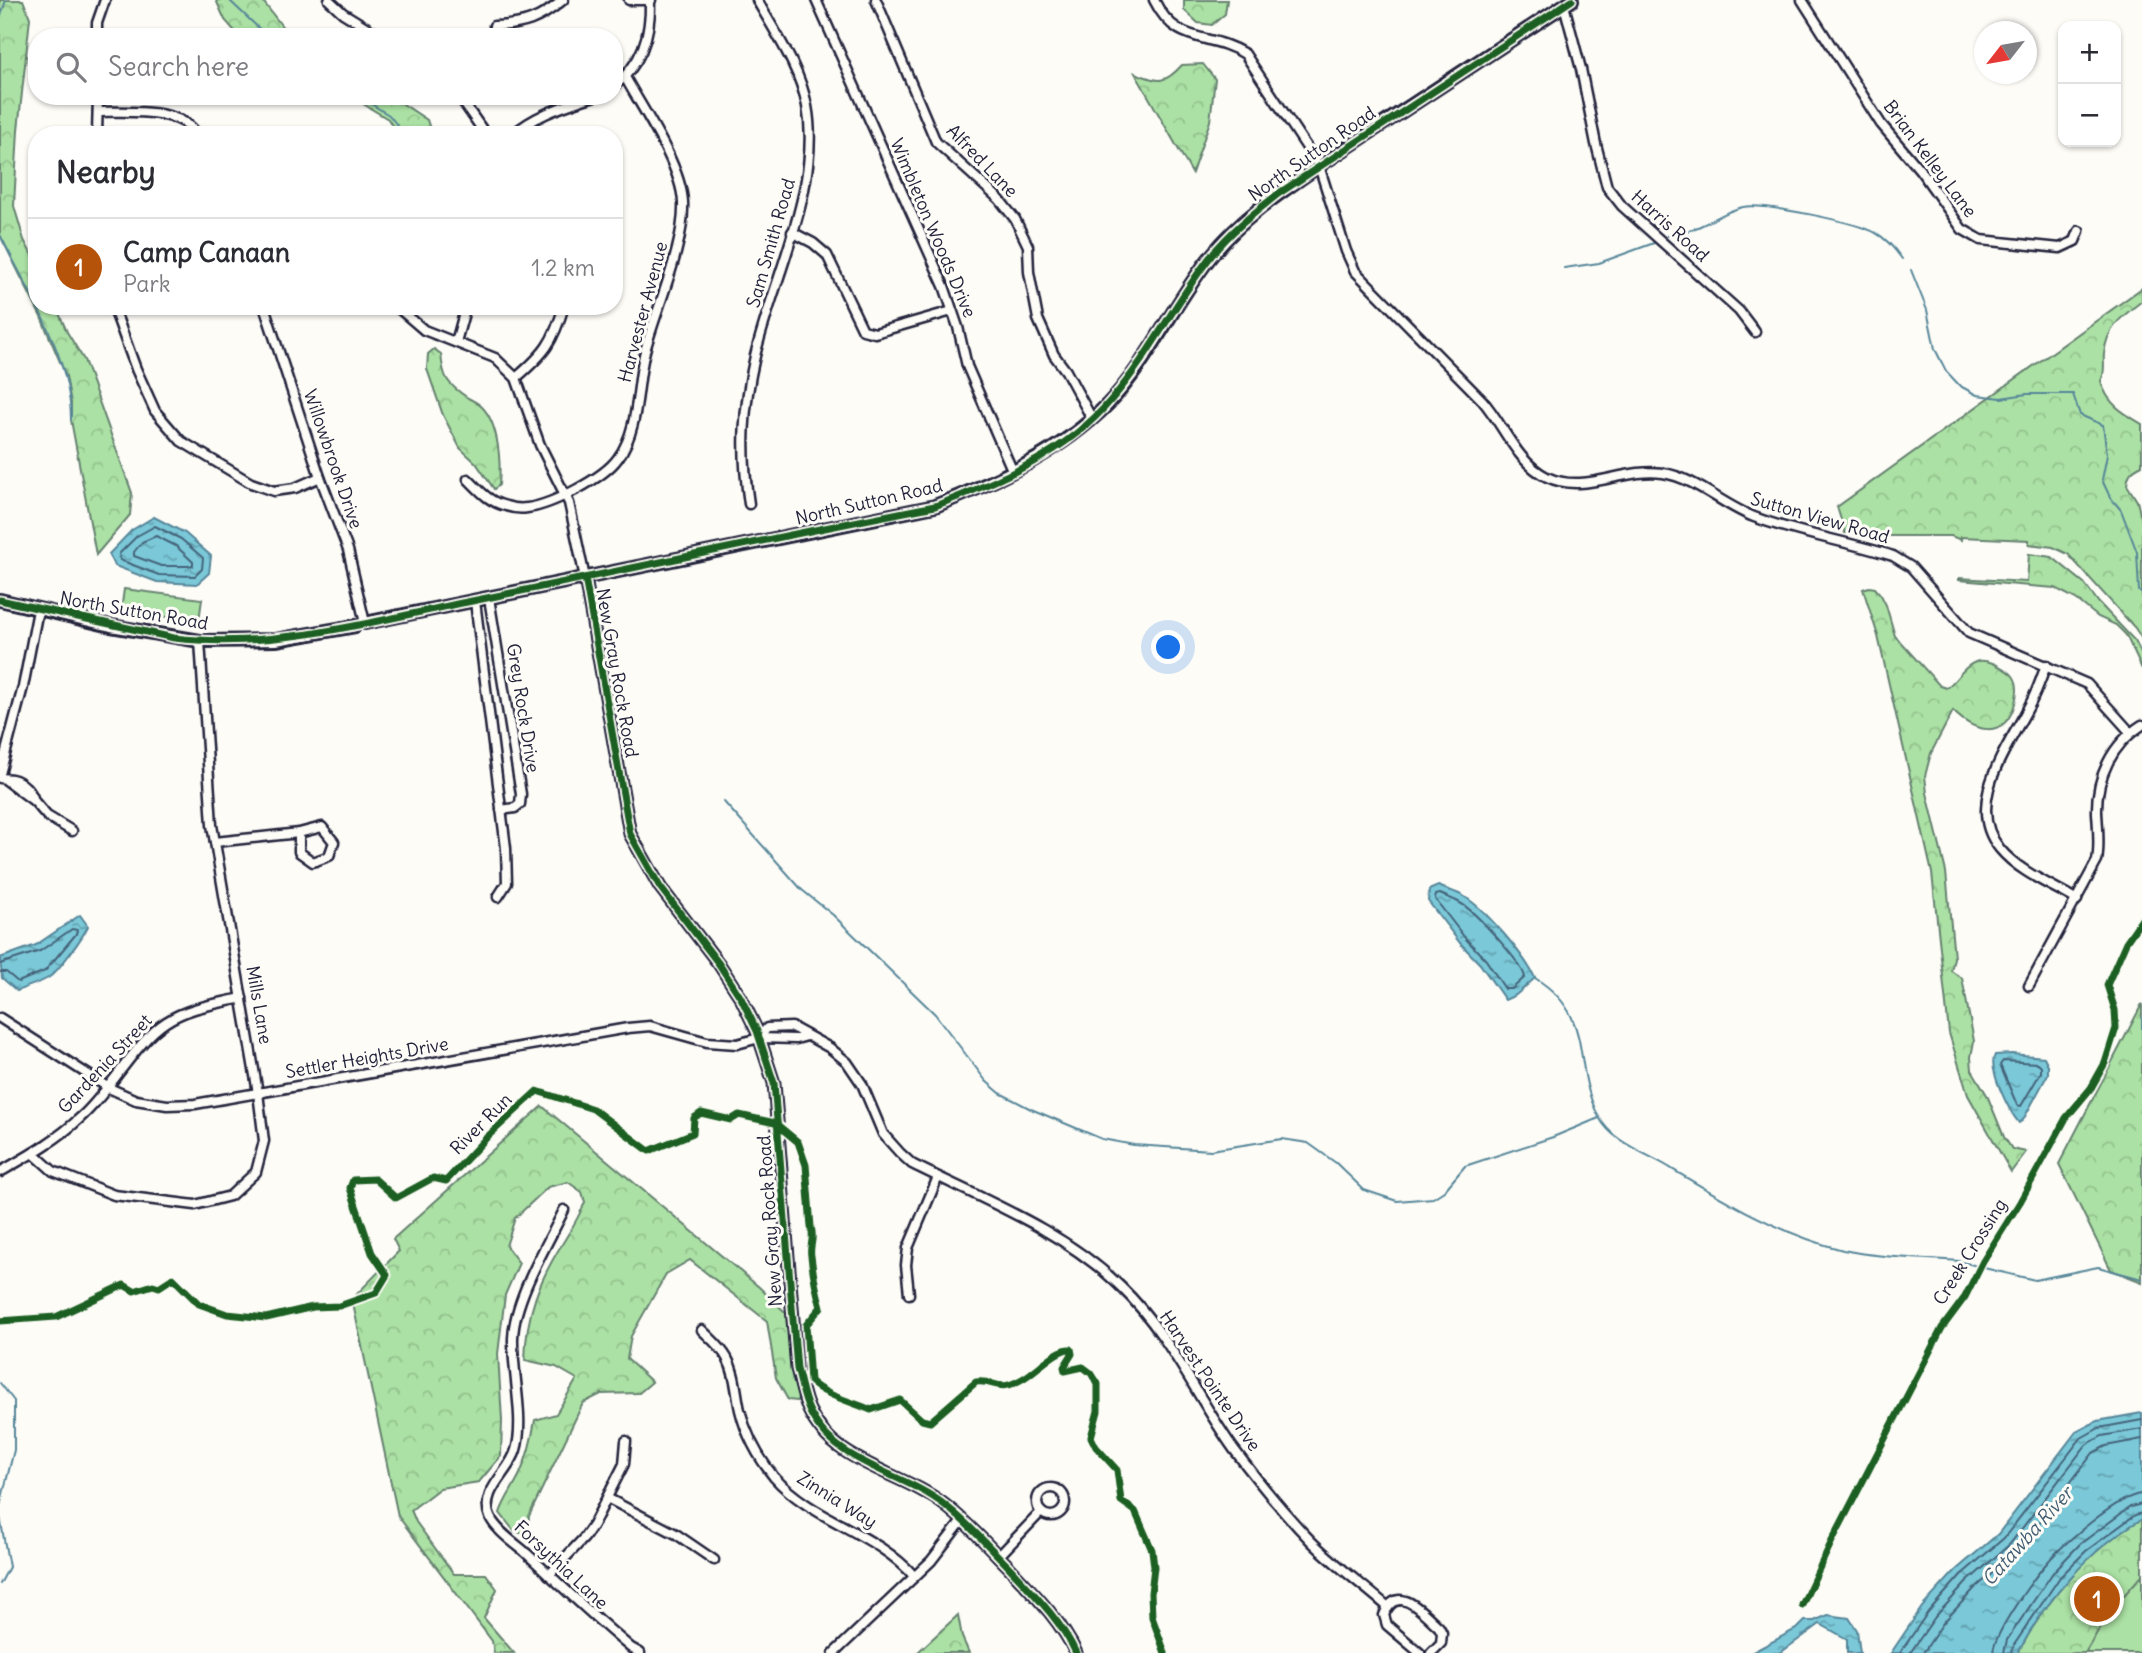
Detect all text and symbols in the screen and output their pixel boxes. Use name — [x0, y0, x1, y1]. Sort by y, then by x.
north arrow — [1974, 21, 2037, 84]
map controls — [2058, 21, 2121, 147]
button: + — [2058, 21, 2121, 84]
search box — [28, 28, 623, 105]
icon: search — [52, 48, 90, 86]
text: Search here — [108, 50, 249, 83]
button: − — [2058, 84, 2121, 147]
street label: Brian Kelley Lane — [1879, 96, 1982, 222]
street label: North Sutton Road — [1244, 101, 1380, 206]
street label: Alfred Lane — [942, 119, 1023, 202]
street label: Wimbleton Woods Drive — [885, 135, 982, 321]
text: Nearby — [56, 153, 156, 191]
street label: Sam Smith Road — [741, 175, 800, 310]
street label: Harris Road — [1627, 185, 1714, 267]
text: Camp Canaan — [123, 236, 290, 269]
street label: Harvester Avenue — [613, 239, 672, 385]
text: 1 — [74, 253, 84, 282]
text: 1.2 km — [531, 253, 595, 282]
text: Park — [123, 269, 171, 298]
street label: Willowbrook Drive — [299, 386, 368, 532]
street label: North Sutton Road — [793, 473, 945, 530]
street label: Sutton View Road — [1748, 487, 1892, 548]
street label: North Sutton Road — [58, 586, 210, 635]
street label: New Gray Rock Road — [591, 586, 644, 760]
your location — [1151, 630, 1185, 664]
street label: Grey Rock Drive — [502, 642, 545, 774]
street label: Mills Lane — [241, 964, 278, 1046]
street label: Gardenia Street — [53, 1009, 157, 1118]
street label: Settler Heights Drive — [284, 1032, 450, 1083]
street label: River Run — [445, 1088, 516, 1159]
street label: New Gray Rock Road — [752, 1134, 787, 1307]
street label: Creek Crossing — [1928, 1194, 2011, 1309]
street label: Harvest Pointe Drive — [1155, 1306, 1266, 1455]
street label: Zinnia Way — [793, 1466, 881, 1533]
water label: Catawba River — [1976, 1480, 2079, 1590]
street label: Forsythia Lane — [509, 1515, 613, 1614]
pin: 1 — [2074, 1573, 2120, 1625]

